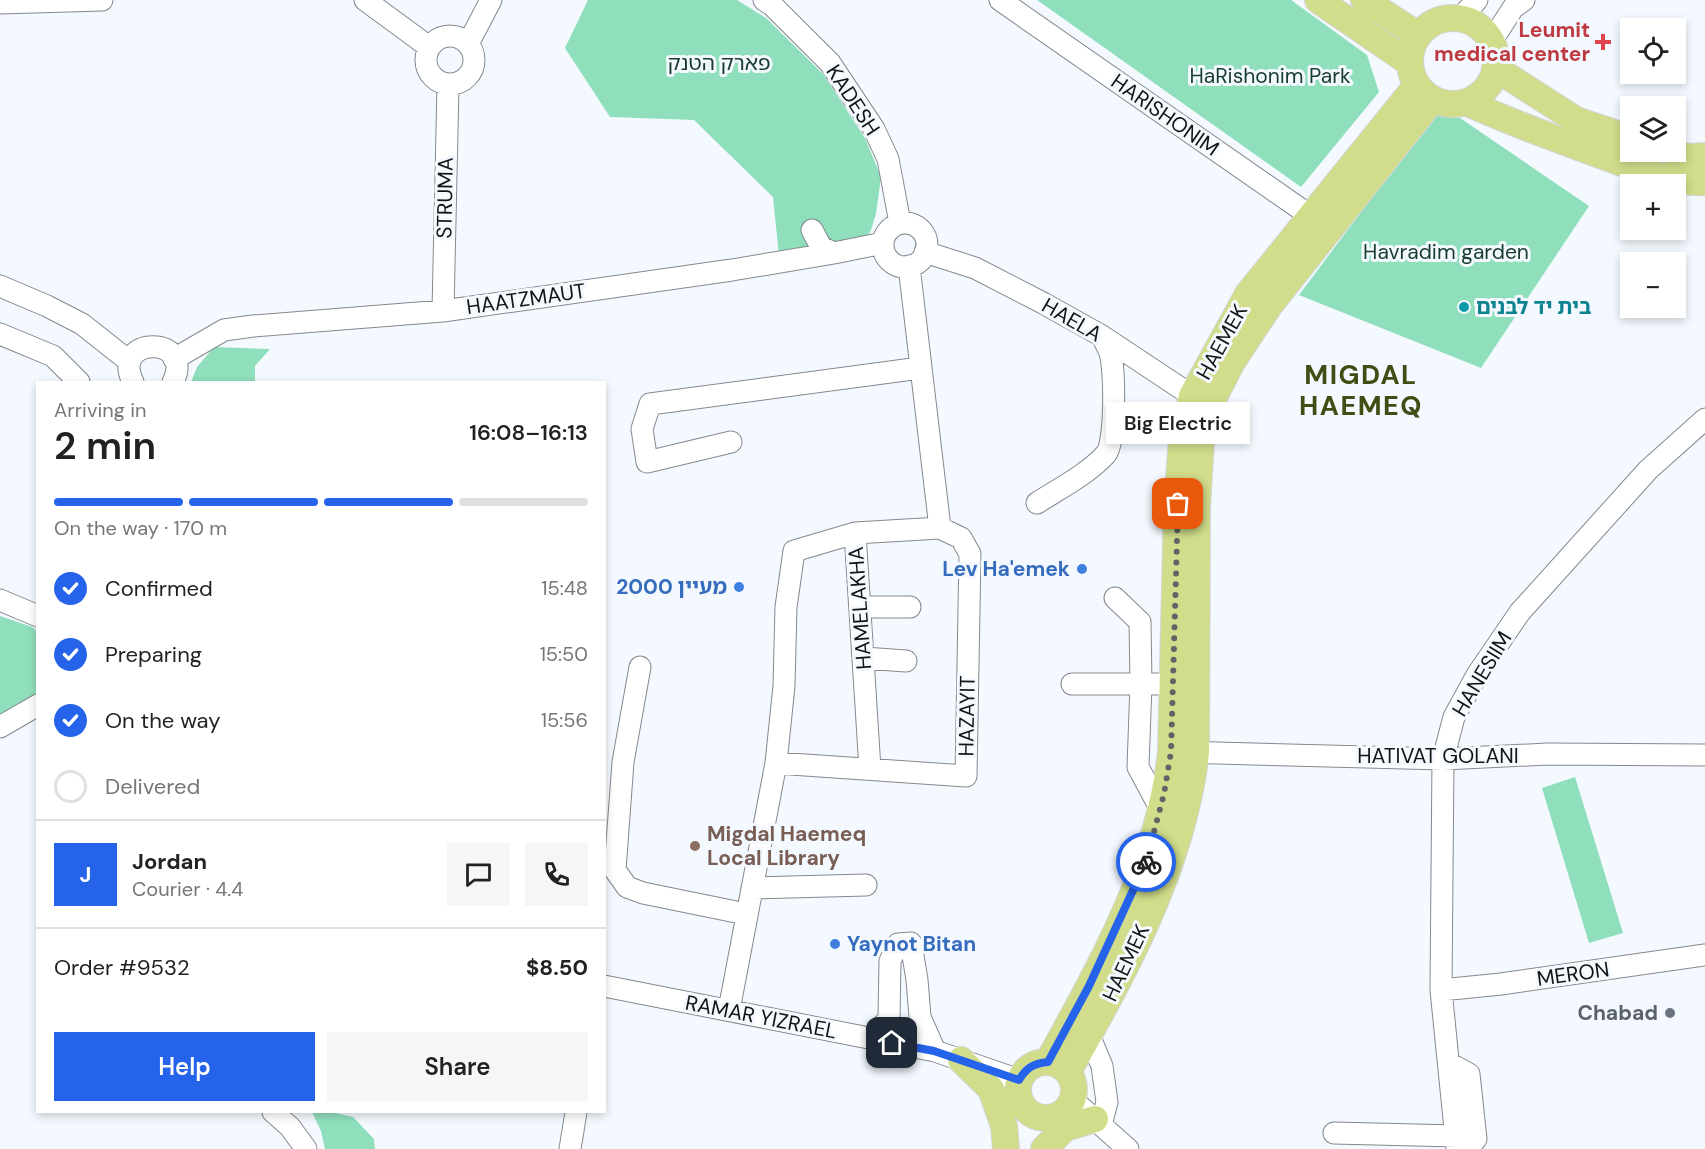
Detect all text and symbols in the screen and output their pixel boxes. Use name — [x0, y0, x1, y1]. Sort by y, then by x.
place label: Leumit medical center — [1434, 16, 1590, 68]
map controls — [1620, 18, 1686, 318]
button: locate — [1620, 18, 1686, 84]
marker: Leumit medical center — [1594, 33, 1612, 51]
park label: פארק הטנק — [667, 49, 771, 77]
street label: KADESH — [820, 59, 886, 141]
park label: HaRishonim Park — [1189, 62, 1351, 90]
street label: HARISHONIM — [1106, 68, 1224, 162]
button: layers — [1620, 96, 1686, 162]
street label: STRUMA — [430, 157, 460, 239]
button: + — [1620, 174, 1686, 240]
park label: Havradim garden — [1363, 238, 1529, 266]
button: − — [1620, 252, 1686, 318]
street label: HAATZMAUT — [465, 277, 588, 321]
street label: HAELA — [1037, 292, 1107, 348]
place label: בית יד לבנים — [1476, 293, 1592, 321]
street label: HAEMEK — [1190, 299, 1254, 385]
marker: בית יד לבנים — [1457, 300, 1471, 314]
district label: MIGDAL HAEMEQ — [1299, 357, 1423, 423]
text: Arriving in — [54, 397, 146, 423]
callout: Big Electric — [1106, 402, 1250, 444]
text: Big Electric — [1124, 410, 1232, 436]
text: 16:08–16:13 — [469, 418, 588, 447]
text: 2 min — [54, 420, 156, 471]
pin — [1152, 478, 1203, 529]
icon: bag — [1161, 487, 1194, 520]
text: On the way · 170 m — [54, 515, 227, 541]
street label: HAMELAKHA — [842, 545, 878, 670]
place label: Lev Ha'emek — [942, 555, 1070, 583]
marker: Lev Ha'emek — [1075, 562, 1089, 576]
icon: check — [54, 572, 87, 605]
place label: מעיין 2000 — [616, 573, 727, 601]
text: Confirmed — [105, 574, 213, 603]
text: 15:48 — [541, 575, 588, 601]
marker: מעיין 2000 — [732, 580, 746, 594]
street label: HANESIIM — [1446, 626, 1518, 722]
icon: check — [54, 638, 87, 671]
text: Preparing — [105, 640, 202, 669]
text: 15:50 — [540, 641, 588, 667]
street label: HAZAYIT — [952, 675, 982, 757]
icon: check — [54, 704, 87, 737]
text: On the way — [105, 706, 220, 735]
text: 15:56 — [541, 707, 588, 733]
street label: HATIVAT GOLANI — [1357, 742, 1519, 770]
text: Delivered — [105, 772, 200, 801]
place label: Migdal Haemeq Local Library — [707, 820, 866, 872]
courier — [1116, 832, 1176, 892]
marker: Migdal Haemeq Local Library — [688, 839, 702, 853]
button: chat — [447, 843, 510, 906]
button: phone — [525, 843, 588, 906]
icon: bike — [1130, 846, 1163, 879]
text: Jordan — [132, 847, 207, 876]
text: J — [80, 860, 91, 889]
text: Courier · 4.4 — [132, 876, 243, 902]
street label: HAEMEK — [1096, 920, 1156, 1006]
place label: Yaynot Bitan — [847, 930, 976, 958]
marker: Yaynot Bitan — [828, 937, 842, 951]
text: Order #9532 — [54, 953, 190, 982]
text: $8.50 — [526, 953, 588, 982]
street label: MERON — [1535, 955, 1611, 993]
street label: RAMAR YIZRAEL — [683, 989, 839, 1045]
place label: Chabad — [1577, 999, 1658, 1027]
marker: Chabad — [1663, 1006, 1677, 1020]
pin — [866, 1017, 917, 1068]
icon: home — [875, 1026, 908, 1059]
button: Help — [54, 1032, 315, 1101]
button: Share — [327, 1032, 588, 1101]

